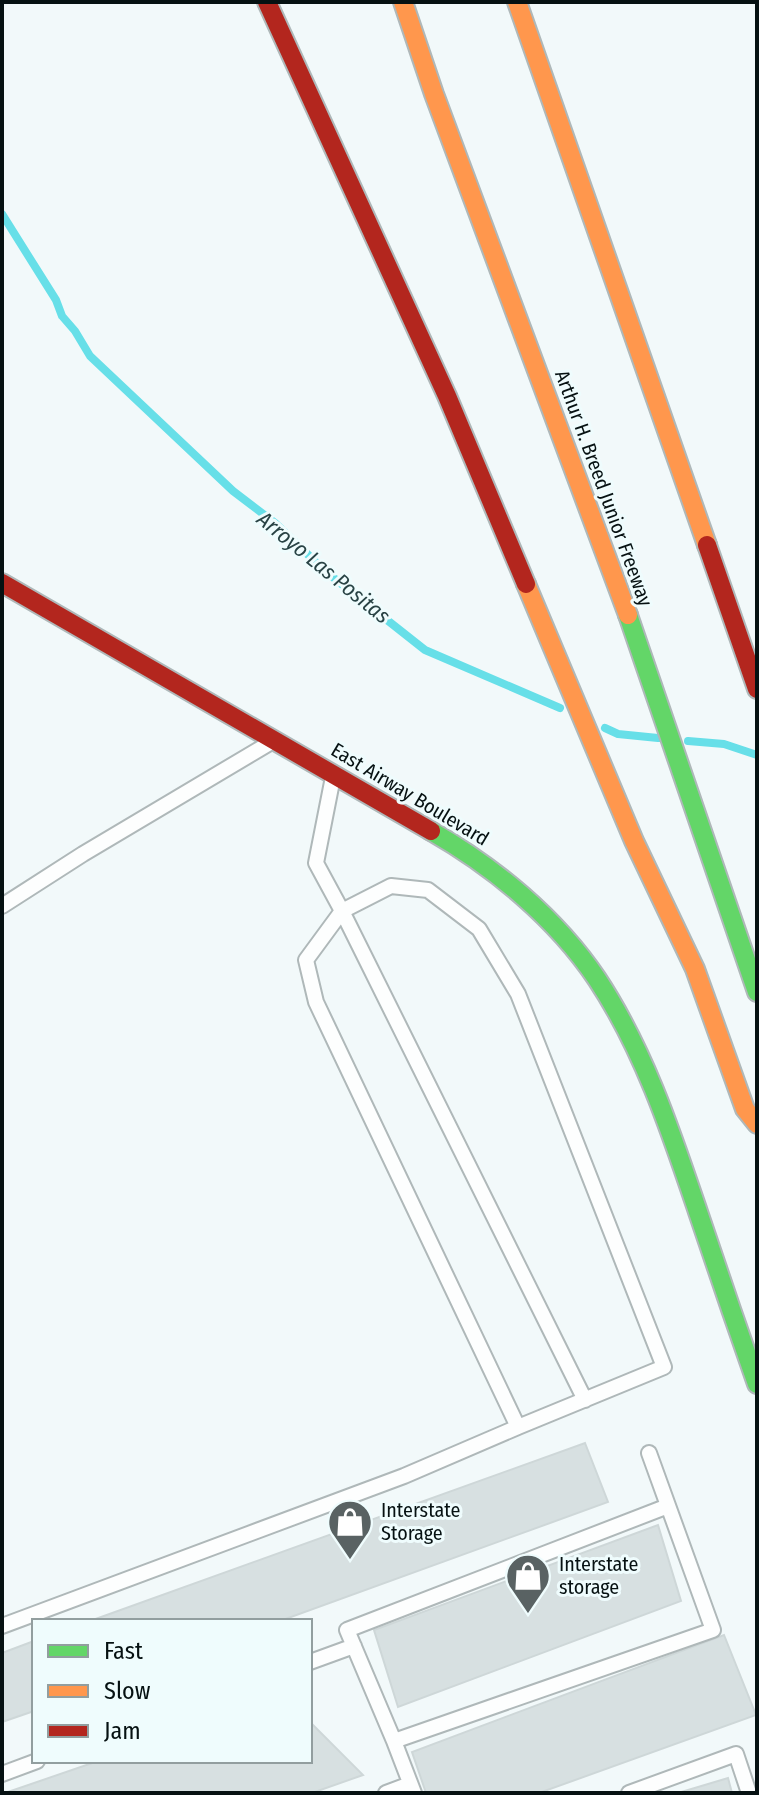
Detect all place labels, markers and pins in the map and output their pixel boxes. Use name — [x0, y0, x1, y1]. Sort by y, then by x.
shop icon: Interstate Storage — [326, 1498, 374, 1561]
place label: Interstate Storage — [381, 1498, 460, 1545]
shop icon: Interstate storage — [504, 1552, 552, 1615]
place label: Interstate storage — [559, 1552, 638, 1599]

